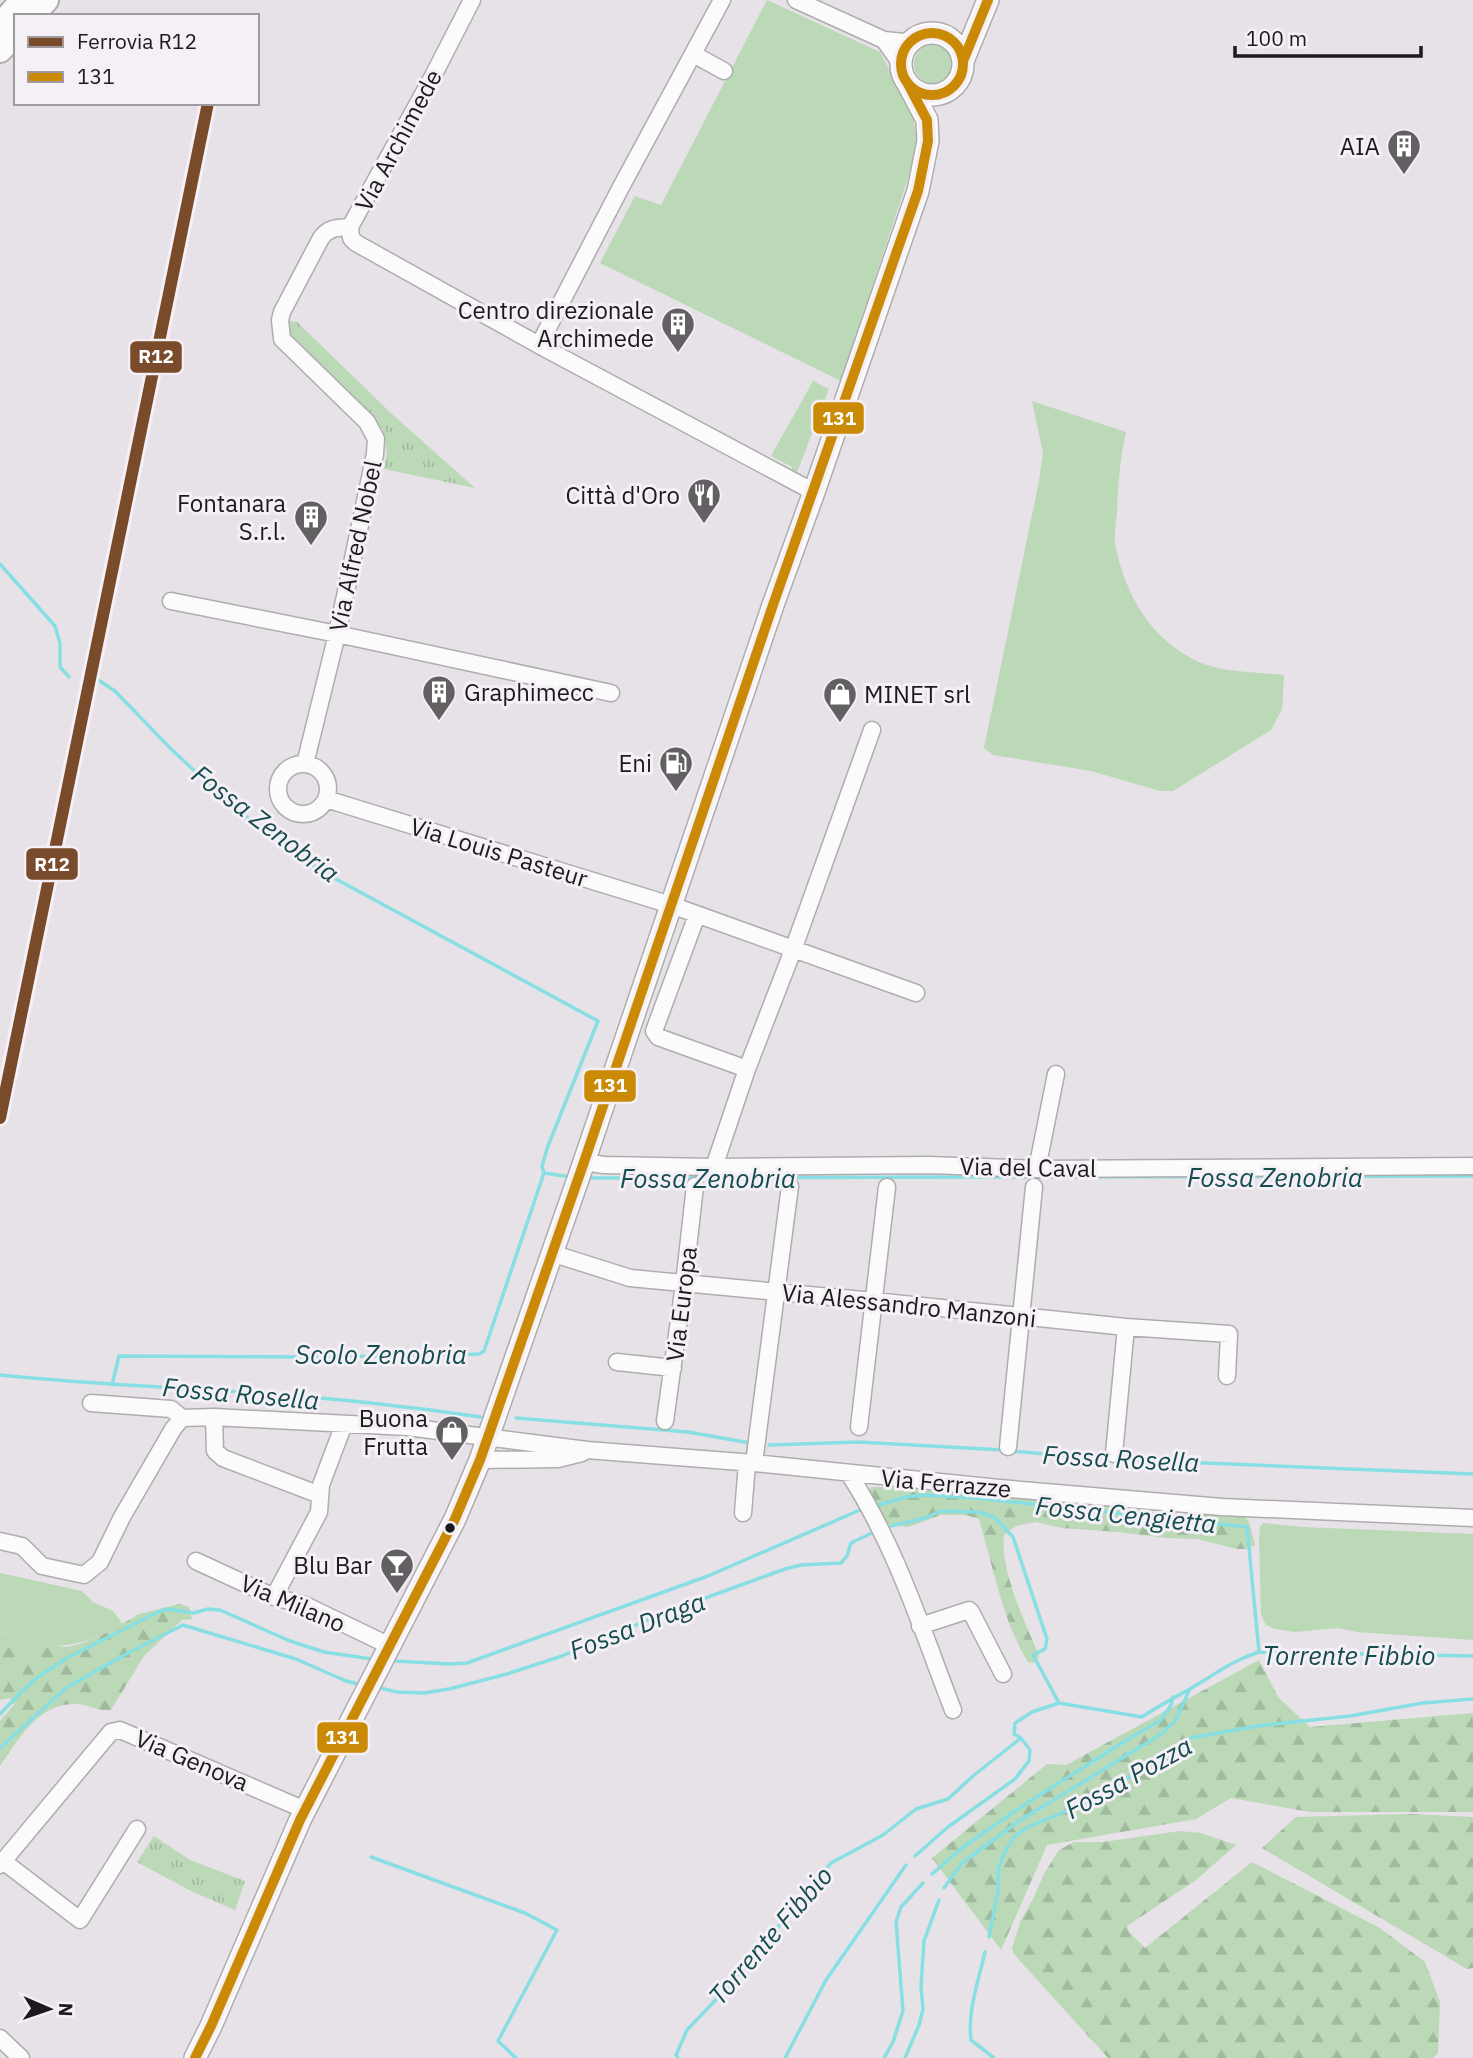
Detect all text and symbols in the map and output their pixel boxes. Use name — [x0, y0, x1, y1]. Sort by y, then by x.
legend — [14, 14, 259, 105]
scale bar — [1235, 14, 1420, 58]
text: 100 m — [1246, 24, 1307, 52]
text: Ferrovia R12 — [77, 27, 197, 55]
text: 131 — [77, 62, 115, 90]
street label: Via Archimede — [347, 64, 449, 216]
building icon: AIA — [1385, 127, 1423, 176]
place label: AIA — [1340, 130, 1380, 162]
place label: Centro direzionale Archimede — [458, 294, 654, 354]
building icon: Centro direzionale Archimede — [659, 305, 697, 354]
line badge: R12 — [129, 340, 183, 374]
text: R12 — [138, 344, 174, 368]
line badge: 131 — [812, 401, 865, 435]
text: 131 — [822, 406, 857, 430]
street label: Via Alfred Nobel — [321, 457, 389, 635]
restaurant icon: Città d'Oro — [685, 476, 723, 525]
place label: Città d'Oro — [565, 479, 680, 511]
place label: Fontanara S.r.l. — [177, 487, 286, 547]
building icon: Fontanara S.r.l. — [292, 498, 330, 547]
building icon: Graphimecc — [420, 673, 458, 722]
shop icon: MINET srl — [821, 675, 859, 724]
place label: Graphimecc — [464, 676, 594, 708]
place label: MINET srl — [864, 678, 970, 710]
fuel station icon: Eni — [657, 744, 695, 793]
place label: Eni — [618, 747, 652, 779]
water label: Fossa Zenobria — [185, 756, 347, 890]
street label: Via Louis Pasteur — [406, 810, 592, 894]
line badge: R12 — [25, 847, 79, 881]
text: R12 — [34, 852, 70, 876]
line badge: 131 — [583, 1069, 637, 1103]
text: 131 — [593, 1073, 628, 1097]
street label: Via del Caval — [959, 1150, 1097, 1184]
water label: Fossa Zenobria — [1187, 1160, 1363, 1194]
water label: Fossa Zenobria — [620, 1161, 796, 1195]
street label: Via Europa — [658, 1245, 704, 1363]
street label: Via Alessandro Manzoni — [780, 1276, 1038, 1334]
water label: Scolo Zenobria — [295, 1337, 467, 1371]
water label: Fossa Rosella — [161, 1369, 321, 1417]
place label: Buona Frutta — [359, 1402, 428, 1462]
shop icon: Buona Frutta — [433, 1413, 471, 1462]
water label: Fossa Rosella — [1042, 1437, 1200, 1479]
street label: Via Ferrazze — [880, 1461, 1012, 1505]
water label: Fossa Cengietta — [1034, 1488, 1218, 1540]
unlabelled marker — [443, 1521, 457, 1535]
bar icon: Blu Bar — [378, 1546, 416, 1595]
place label: Blu Bar — [293, 1549, 372, 1581]
street label: Via Milano — [236, 1567, 350, 1639]
water label: Fossa Draga — [564, 1584, 710, 1666]
water label: Torrente Fibbio — [1262, 1638, 1436, 1672]
line badge: 131 — [316, 1721, 369, 1754]
street label: Via Genova — [130, 1722, 254, 1798]
text: 131 — [325, 1725, 360, 1749]
water label: Fossa Pozza — [1058, 1728, 1198, 1826]
water label: Torrente Fibbio — [700, 1858, 840, 2012]
north arrow — [14, 1974, 84, 2044]
text: N — [54, 2002, 78, 2017]

